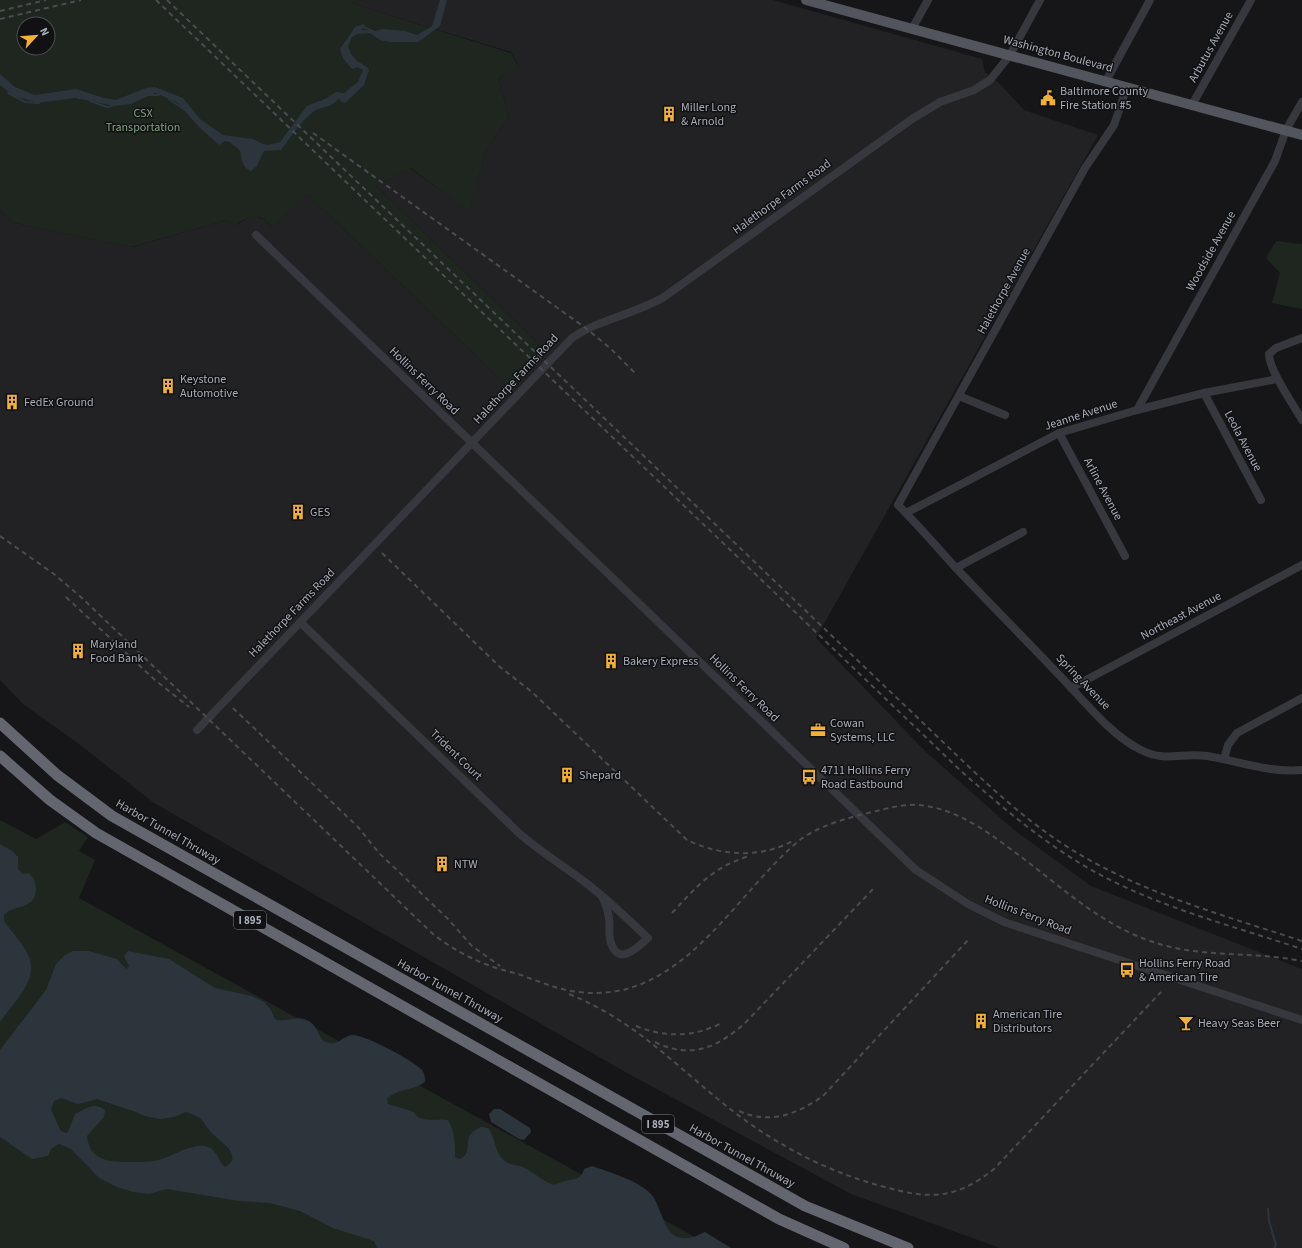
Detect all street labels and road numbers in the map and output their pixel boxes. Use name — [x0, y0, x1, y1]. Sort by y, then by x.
street label: Arbutus Avenue — [1184, 8, 1238, 86]
street label: Washington Boulevard — [1001, 31, 1115, 77]
street label: Halethorpe Farms Road — [729, 155, 835, 239]
street label: Woodside Avenue — [1182, 208, 1240, 294]
street label: Halethorpe Avenue — [973, 245, 1035, 337]
street label: Halethorpe Farms Road — [470, 330, 562, 428]
street label: Hollins Ferry Road — [385, 343, 463, 419]
street label: Jeanne Avenue — [1042, 395, 1120, 435]
street label: Leola Avenue — [1220, 408, 1266, 474]
street label: Arline Avenue — [1079, 455, 1127, 523]
street label: Halethorpe Farms Road — [245, 565, 339, 661]
street label: Northeast Avenue — [1138, 588, 1224, 644]
street label: Hollins Ferry Road — [705, 650, 783, 726]
street label: Spring Avenue — [1052, 650, 1114, 714]
street label: Trident Court — [426, 726, 486, 784]
street label: Harbor Tunnel Thruway — [112, 795, 224, 869]
street label: Hollins Ferry Road — [982, 891, 1074, 939]
road number: I 895 — [234, 911, 266, 929]
street label: Harbor Tunnel Thruway — [394, 955, 506, 1027]
road number: I 895 — [642, 1115, 674, 1133]
street label: Harbor Tunnel Thruway — [686, 1120, 798, 1192]

